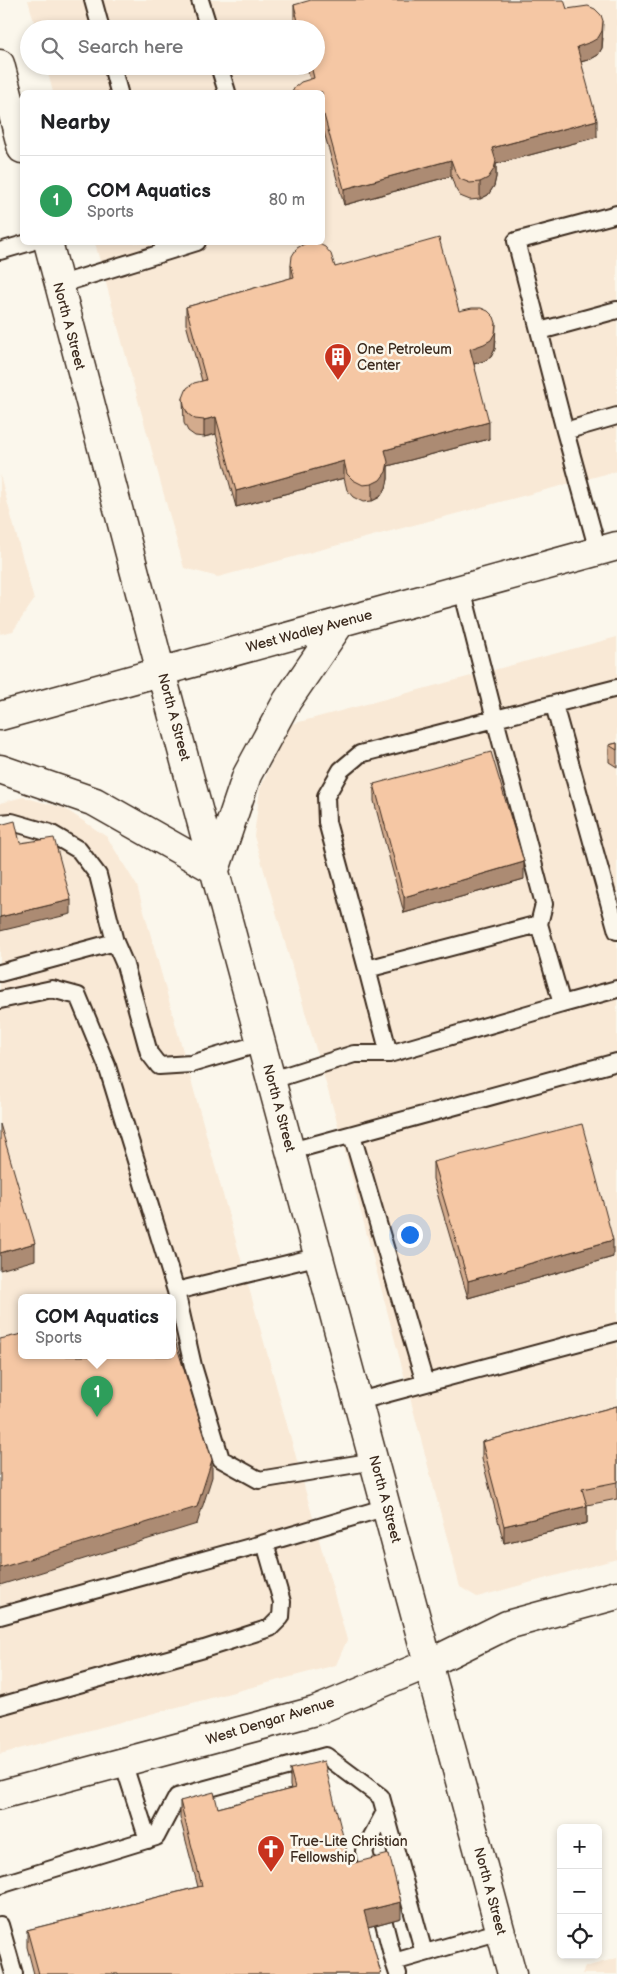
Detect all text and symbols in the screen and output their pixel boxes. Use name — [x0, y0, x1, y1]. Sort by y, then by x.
search box — [20, 20, 325, 75]
icon: search — [38, 34, 66, 62]
text: Search here — [78, 36, 183, 59]
text: Nearby — [40, 110, 110, 135]
text: COM Aquatics — [87, 180, 211, 203]
text: 1 — [53, 191, 59, 210]
text: 80 m — [269, 191, 305, 210]
text: Sports — [87, 203, 134, 222]
street label: North A Street — [49, 280, 89, 372]
place label: One Petroleum Center — [357, 341, 452, 374]
building icon: One Petroleum Center — [323, 342, 353, 381]
street label: West Wadley Avenue — [244, 606, 374, 656]
street label: North A Street — [154, 671, 194, 763]
street label: North A Street — [259, 1062, 299, 1154]
your location — [397, 1222, 423, 1248]
popup — [18, 1294, 176, 1359]
text: COM Aquatics — [35, 1306, 159, 1329]
text: Sports — [35, 1329, 82, 1348]
pin: 1 — [81, 1376, 113, 1417]
street label: North A Street — [365, 1453, 405, 1545]
street label: West Dengar Avenue — [204, 1693, 336, 1749]
map controls — [557, 1824, 602, 1959]
button: + — [557, 1824, 602, 1869]
place label: True-Lite Christian Fellowship — [290, 1833, 408, 1866]
church icon: True-Lite Christian Fellowship — [256, 1834, 286, 1873]
street label: North A Street — [470, 1845, 510, 1937]
button: − — [557, 1869, 602, 1914]
button: locate — [557, 1914, 602, 1959]

